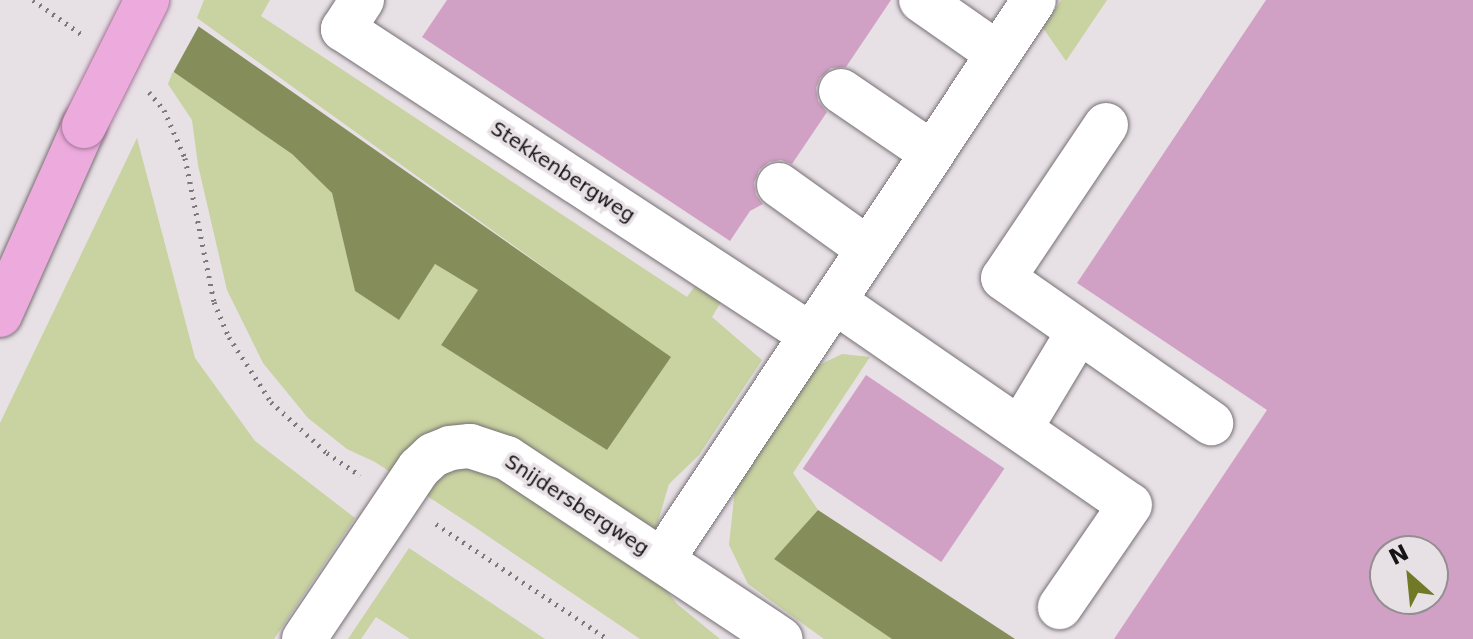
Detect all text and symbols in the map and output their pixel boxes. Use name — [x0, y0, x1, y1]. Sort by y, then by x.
street label: Stekkenbergweg — [486, 116, 640, 228]
street label: Snijdersbergweg — [500, 449, 654, 561]
north arrow — [1369, 535, 1449, 615]
text: N — [1385, 540, 1413, 570]

